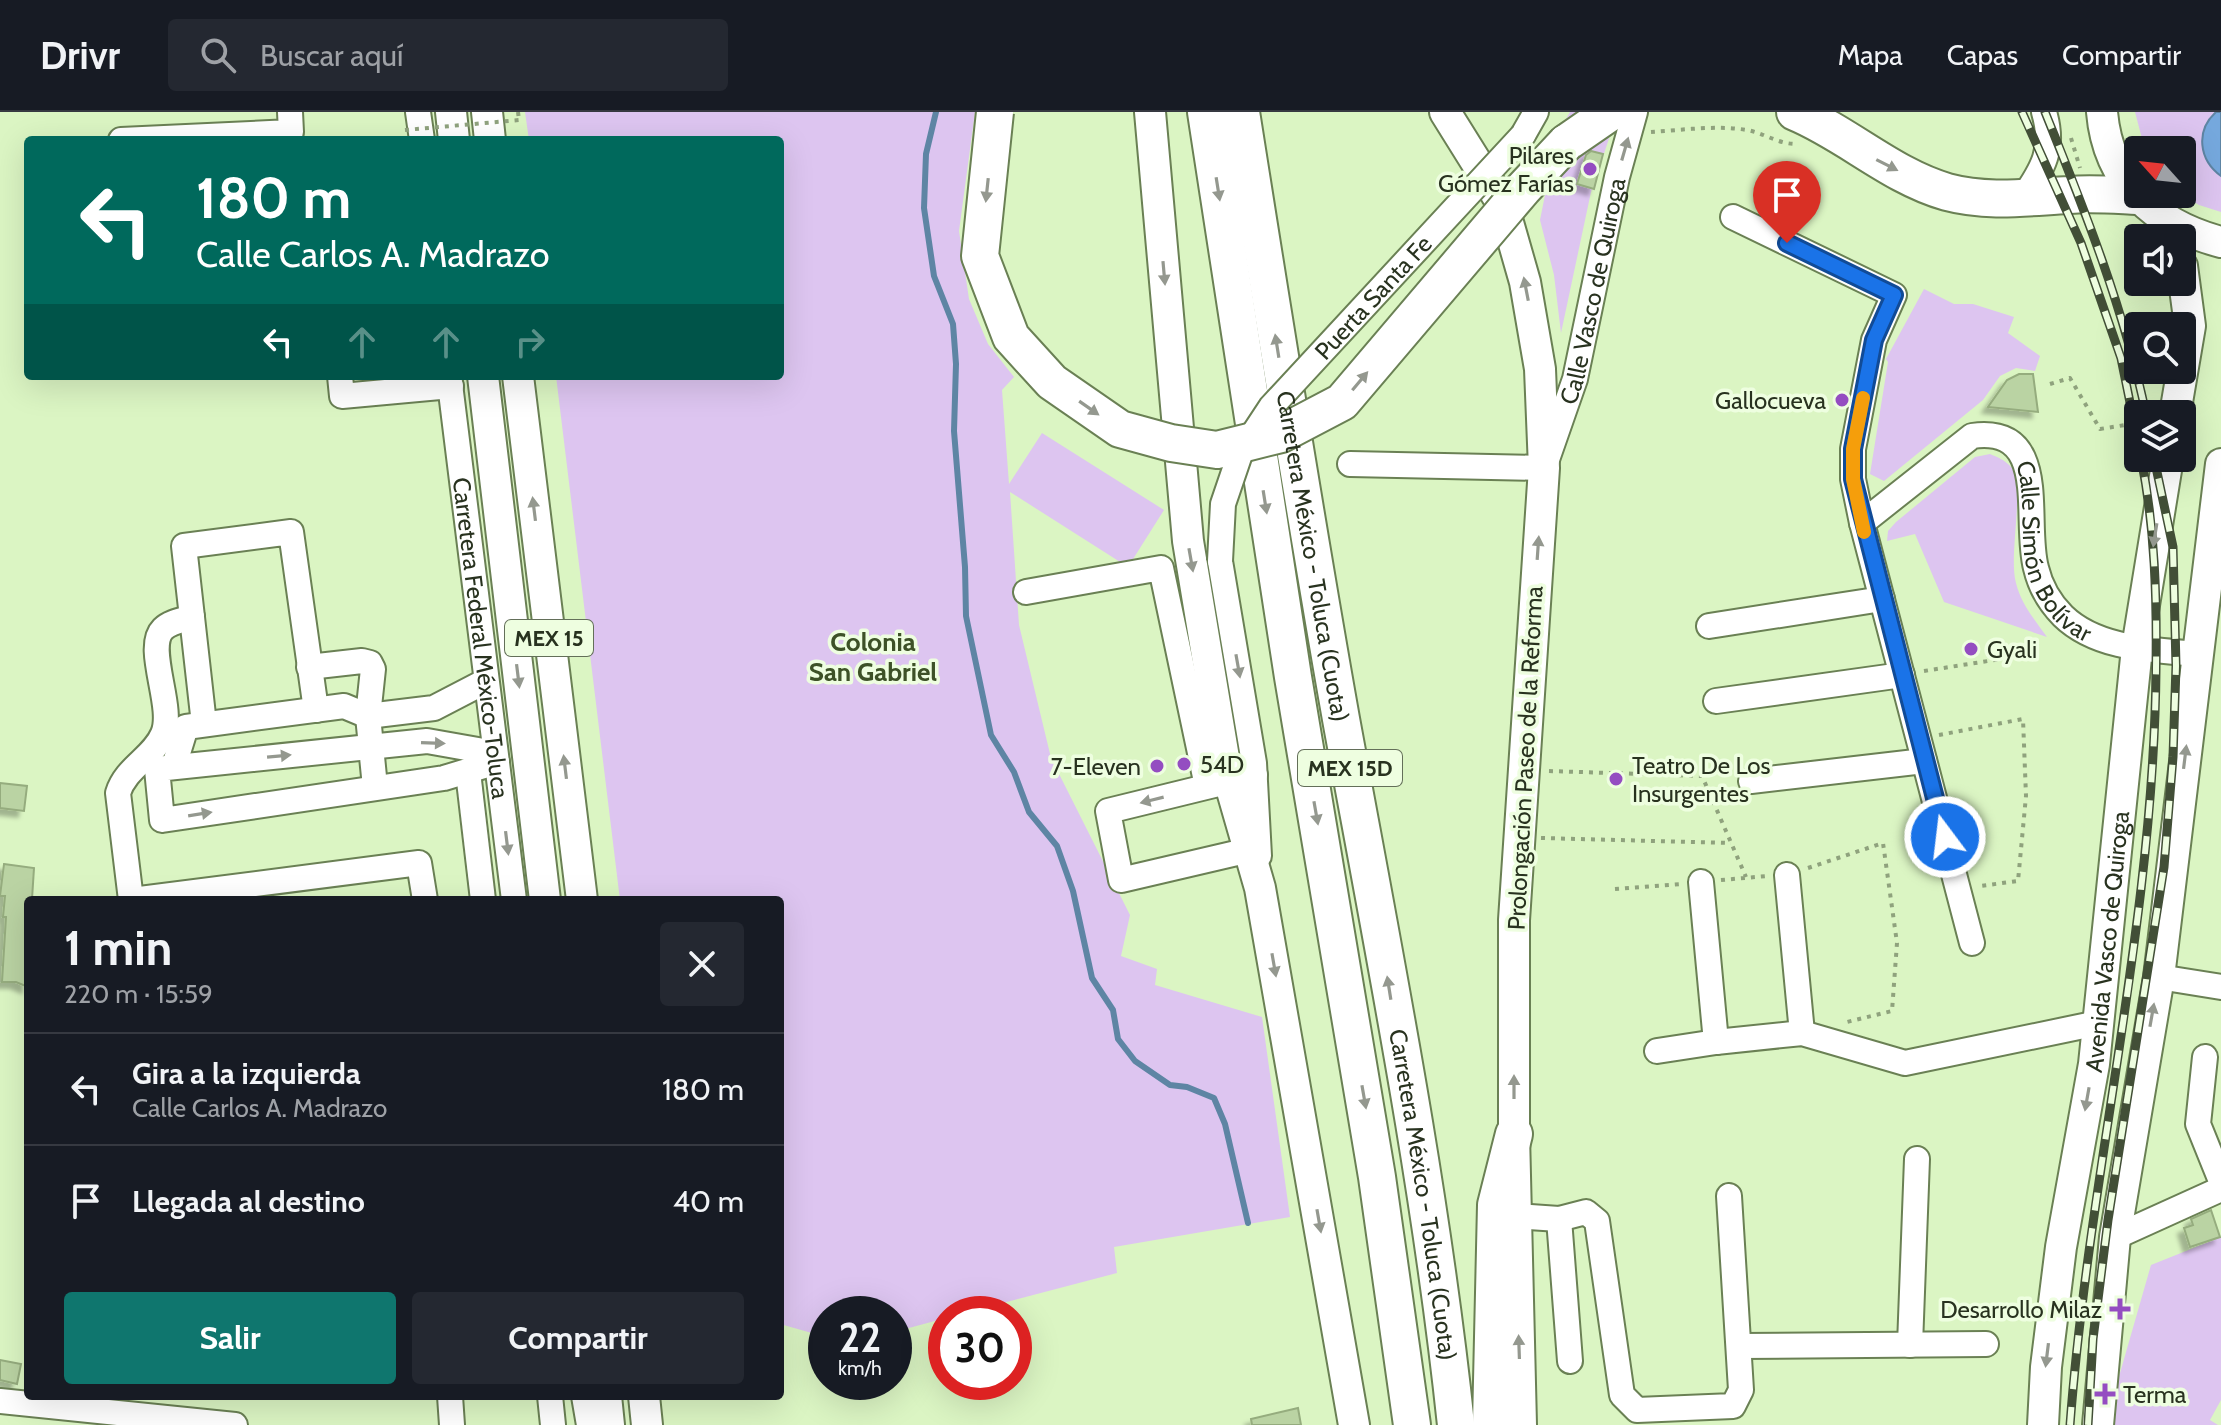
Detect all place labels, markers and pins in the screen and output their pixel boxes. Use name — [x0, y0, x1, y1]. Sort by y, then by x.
place label: Pilares Gómez Farías — [1438, 141, 1574, 198]
marker: Pilares Gómez Farías — [1581, 160, 1599, 178]
pin — [1753, 161, 1821, 243]
place label: Gallocueva — [1715, 386, 1826, 415]
marker: Gallocueva — [1833, 391, 1851, 409]
place label: Gyali — [1987, 635, 2037, 664]
marker: Gyali — [1962, 640, 1980, 658]
place label: 54D — [1200, 750, 1244, 779]
place label: Teatro De Los Insurgentes — [1632, 751, 1770, 808]
place label: 7-Eleven — [1051, 752, 1141, 781]
marker: 54D — [1175, 755, 1193, 773]
marker: 7-Eleven — [1148, 757, 1166, 775]
marker: Teatro De Los Insurgentes — [1607, 770, 1625, 788]
place label: Desarrollo Milaz — [1940, 1295, 2102, 1324]
marker: Desarrollo Milaz — [2109, 1298, 2131, 1320]
place label: Terma — [2123, 1380, 2187, 1409]
marker: Terma — [2094, 1383, 2116, 1405]

